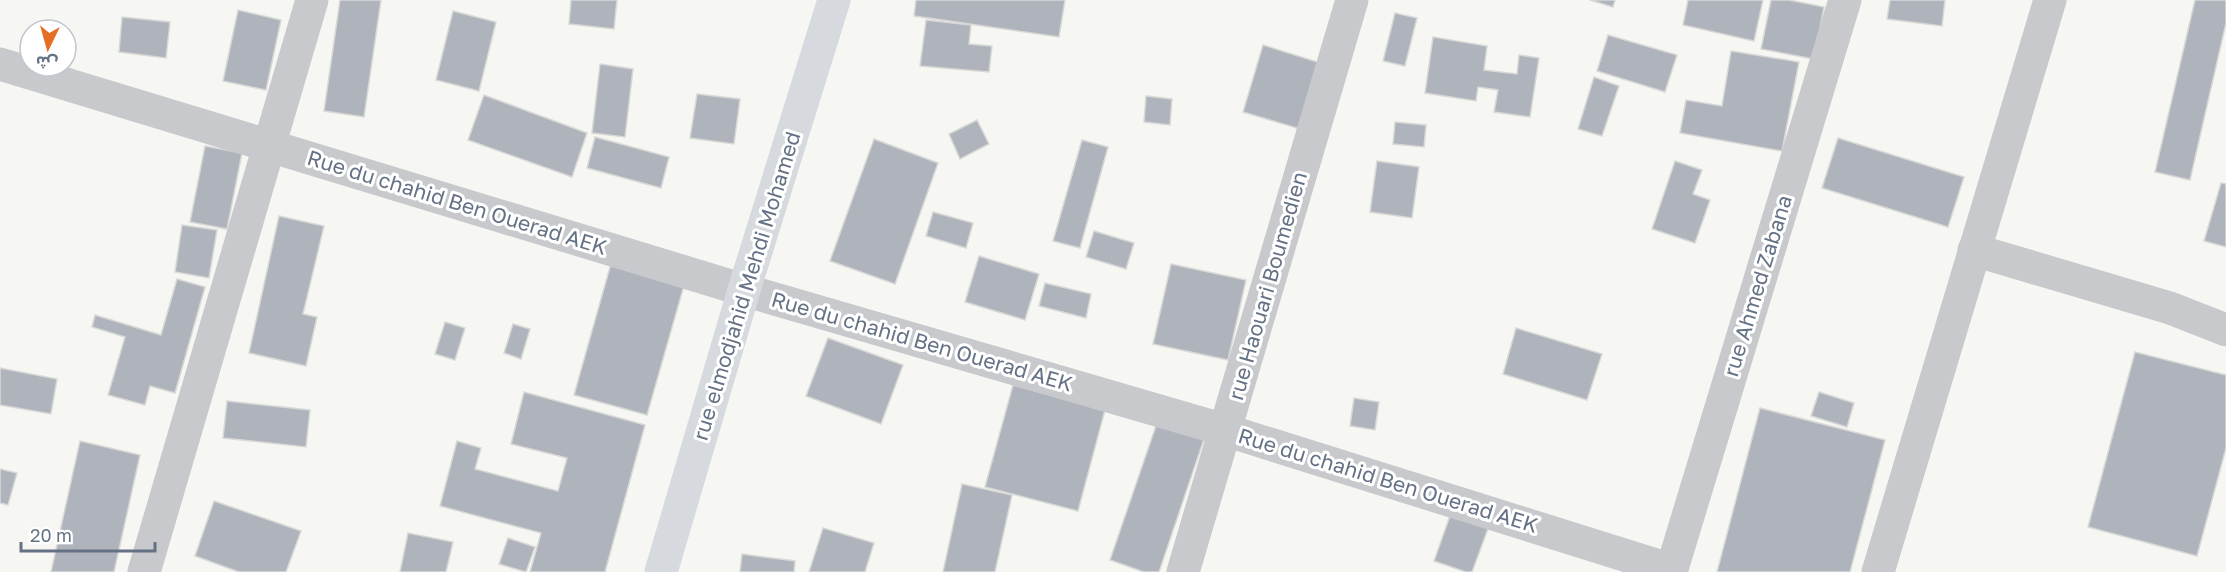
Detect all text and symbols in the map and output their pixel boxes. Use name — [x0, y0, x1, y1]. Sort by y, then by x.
north arrow — [18, 18, 78, 78]
text: ش — [35, 52, 58, 74]
street label: rue elmodjahid Mehdi Mohamed — [687, 128, 805, 443]
street label: Rue du chahid Ben Ouerad AEK — [304, 144, 610, 260]
street label: rue Haouari Boumedien — [1222, 169, 1312, 403]
street label: rue Ahmed Zabana — [1717, 192, 1797, 380]
street label: Rue du chahid Ben Ouerad AEK — [769, 286, 1076, 397]
street label: Rue du chahid Ben Ouerad AEK — [1235, 422, 1541, 538]
scale bar — [21, 515, 154, 553]
text: 20 m — [30, 524, 72, 546]

